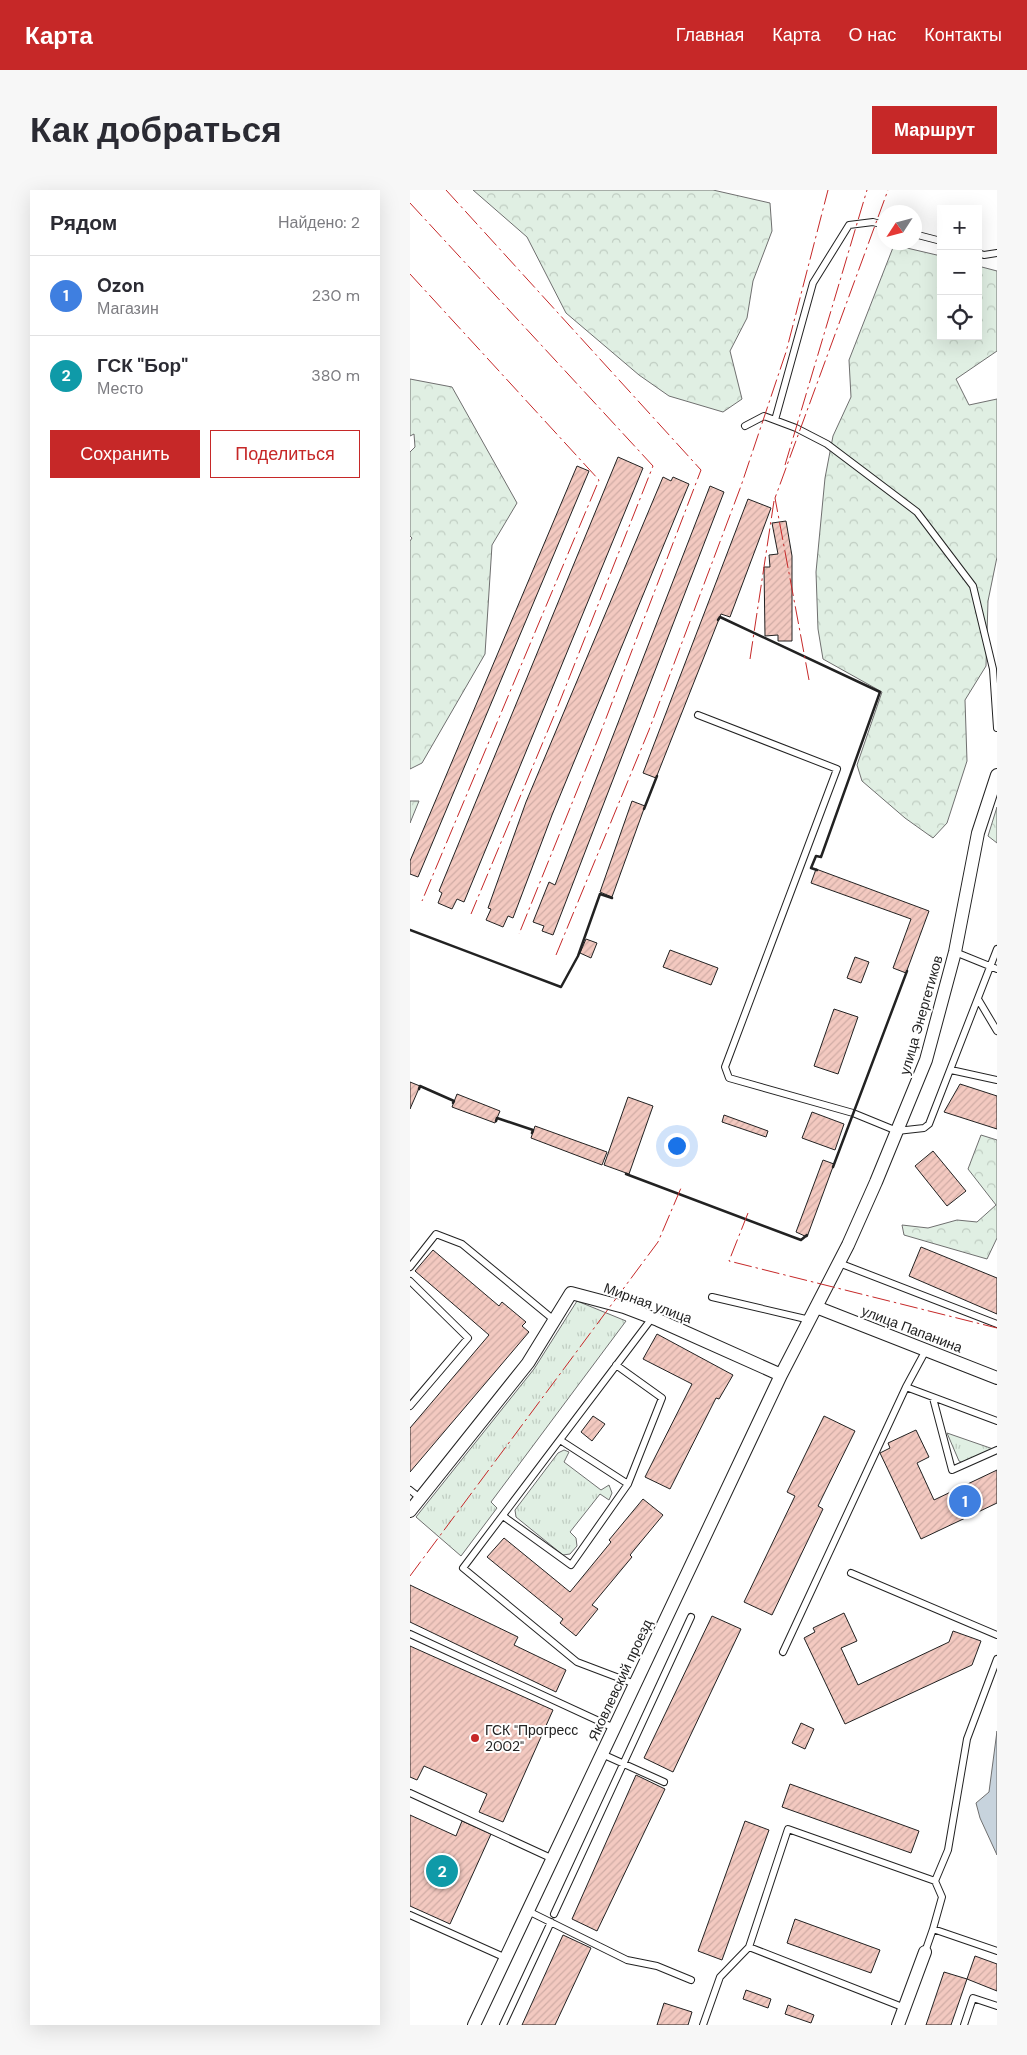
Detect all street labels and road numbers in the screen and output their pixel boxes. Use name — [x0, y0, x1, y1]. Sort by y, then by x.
street label: улица Энергетиков — [895, 953, 947, 1077]
street label: Мирная улица — [601, 1279, 695, 1327]
street label: улица Папанина — [859, 1302, 965, 1357]
street label: Яковлевский проезд — [584, 1616, 656, 1744]

